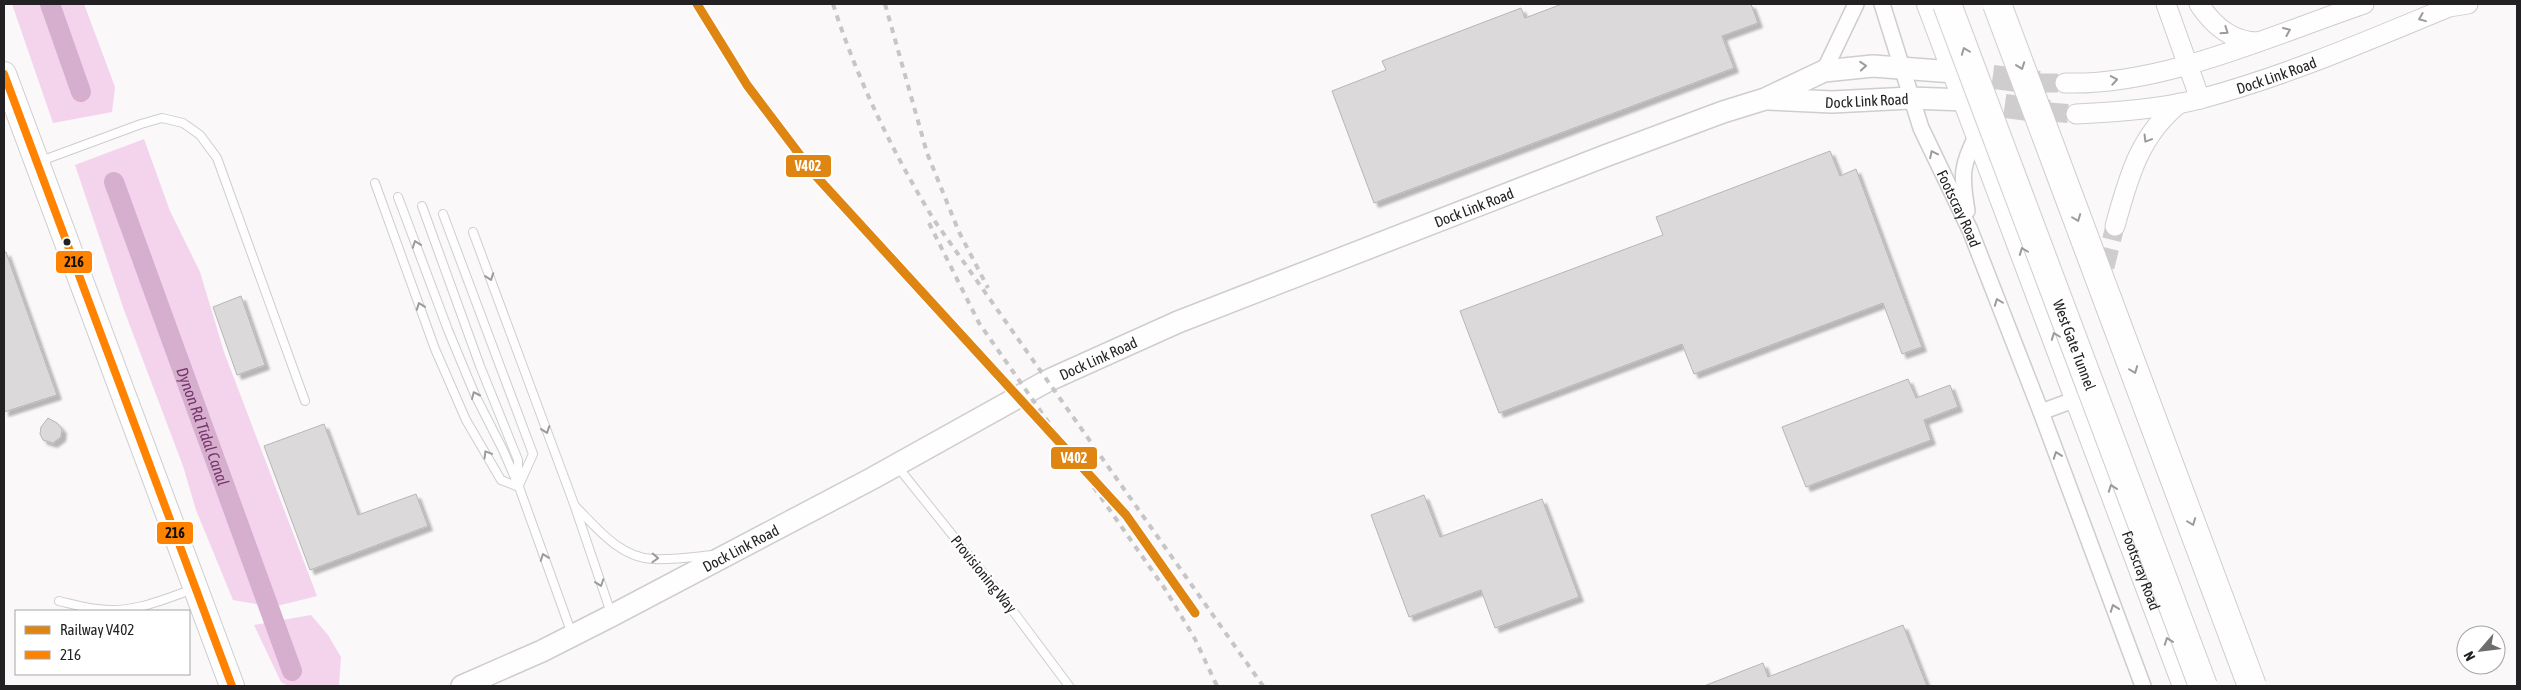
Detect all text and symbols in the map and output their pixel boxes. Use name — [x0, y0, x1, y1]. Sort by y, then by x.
one-way arrow — [2418, 12, 2427, 22]
one-way arrow — [2219, 25, 2229, 34]
one-way arrow — [2282, 27, 2290, 37]
one-way arrow — [1961, 47, 1971, 55]
street label: Dock Link Road — [2234, 53, 2319, 97]
one-way arrow — [1859, 61, 1867, 72]
one-way arrow — [2015, 61, 2025, 69]
one-way arrow — [2109, 75, 2118, 85]
street label: Dock Link Road — [1825, 90, 1909, 111]
one-way arrow — [2143, 133, 2153, 142]
one-way arrow — [1929, 150, 1939, 159]
line badge: V402 — [785, 154, 832, 178]
text: V402 — [794, 158, 822, 174]
street label: Footscray Road — [1934, 167, 1984, 249]
street label: Dock Link Road — [1432, 184, 1516, 230]
one-way arrow — [2071, 213, 2081, 222]
unlabelled marker — [62, 237, 72, 247]
one-way arrow — [412, 241, 422, 249]
one-way arrow — [2019, 247, 2029, 255]
line badge: 216 — [55, 250, 93, 274]
text: 216 — [64, 254, 84, 270]
one-way arrow — [484, 273, 494, 281]
street label: West Gate Tunnel — [2050, 297, 2100, 392]
one-way arrow — [1994, 298, 2004, 307]
one-way arrow — [415, 303, 425, 311]
one-way arrow — [2051, 332, 2061, 341]
street label: Dock Link Road — [1056, 333, 1140, 383]
water label: Dynon Rd Tidal Canal — [173, 365, 233, 488]
one-way arrow — [2128, 365, 2139, 374]
one-way arrow — [471, 391, 482, 400]
one-way arrow — [540, 425, 550, 434]
line badge: V402 — [1050, 446, 1098, 470]
one-way arrow — [483, 450, 493, 459]
text: V402 — [1060, 450, 1088, 466]
one-way arrow — [2053, 452, 2063, 460]
one-way arrow — [2108, 484, 2118, 493]
one-way arrow — [2186, 518, 2196, 526]
line badge: 216 — [156, 521, 194, 545]
street label: Dock Link Road — [700, 521, 781, 575]
text: 216 — [165, 525, 185, 541]
street label: Footscray Road — [2119, 529, 2164, 612]
street label: Provisioning Way — [948, 532, 1020, 616]
one-way arrow — [539, 553, 549, 562]
one-way arrow — [652, 553, 660, 564]
one-way arrow — [595, 578, 605, 587]
one-way arrow — [2110, 604, 2120, 613]
legend — [15, 610, 190, 675]
text: Railway V402 — [60, 621, 134, 638]
north arrow — [2456, 625, 2506, 675]
one-way arrow — [2164, 637, 2174, 645]
text: 216 — [60, 646, 81, 663]
text: N — [2461, 649, 2479, 664]

